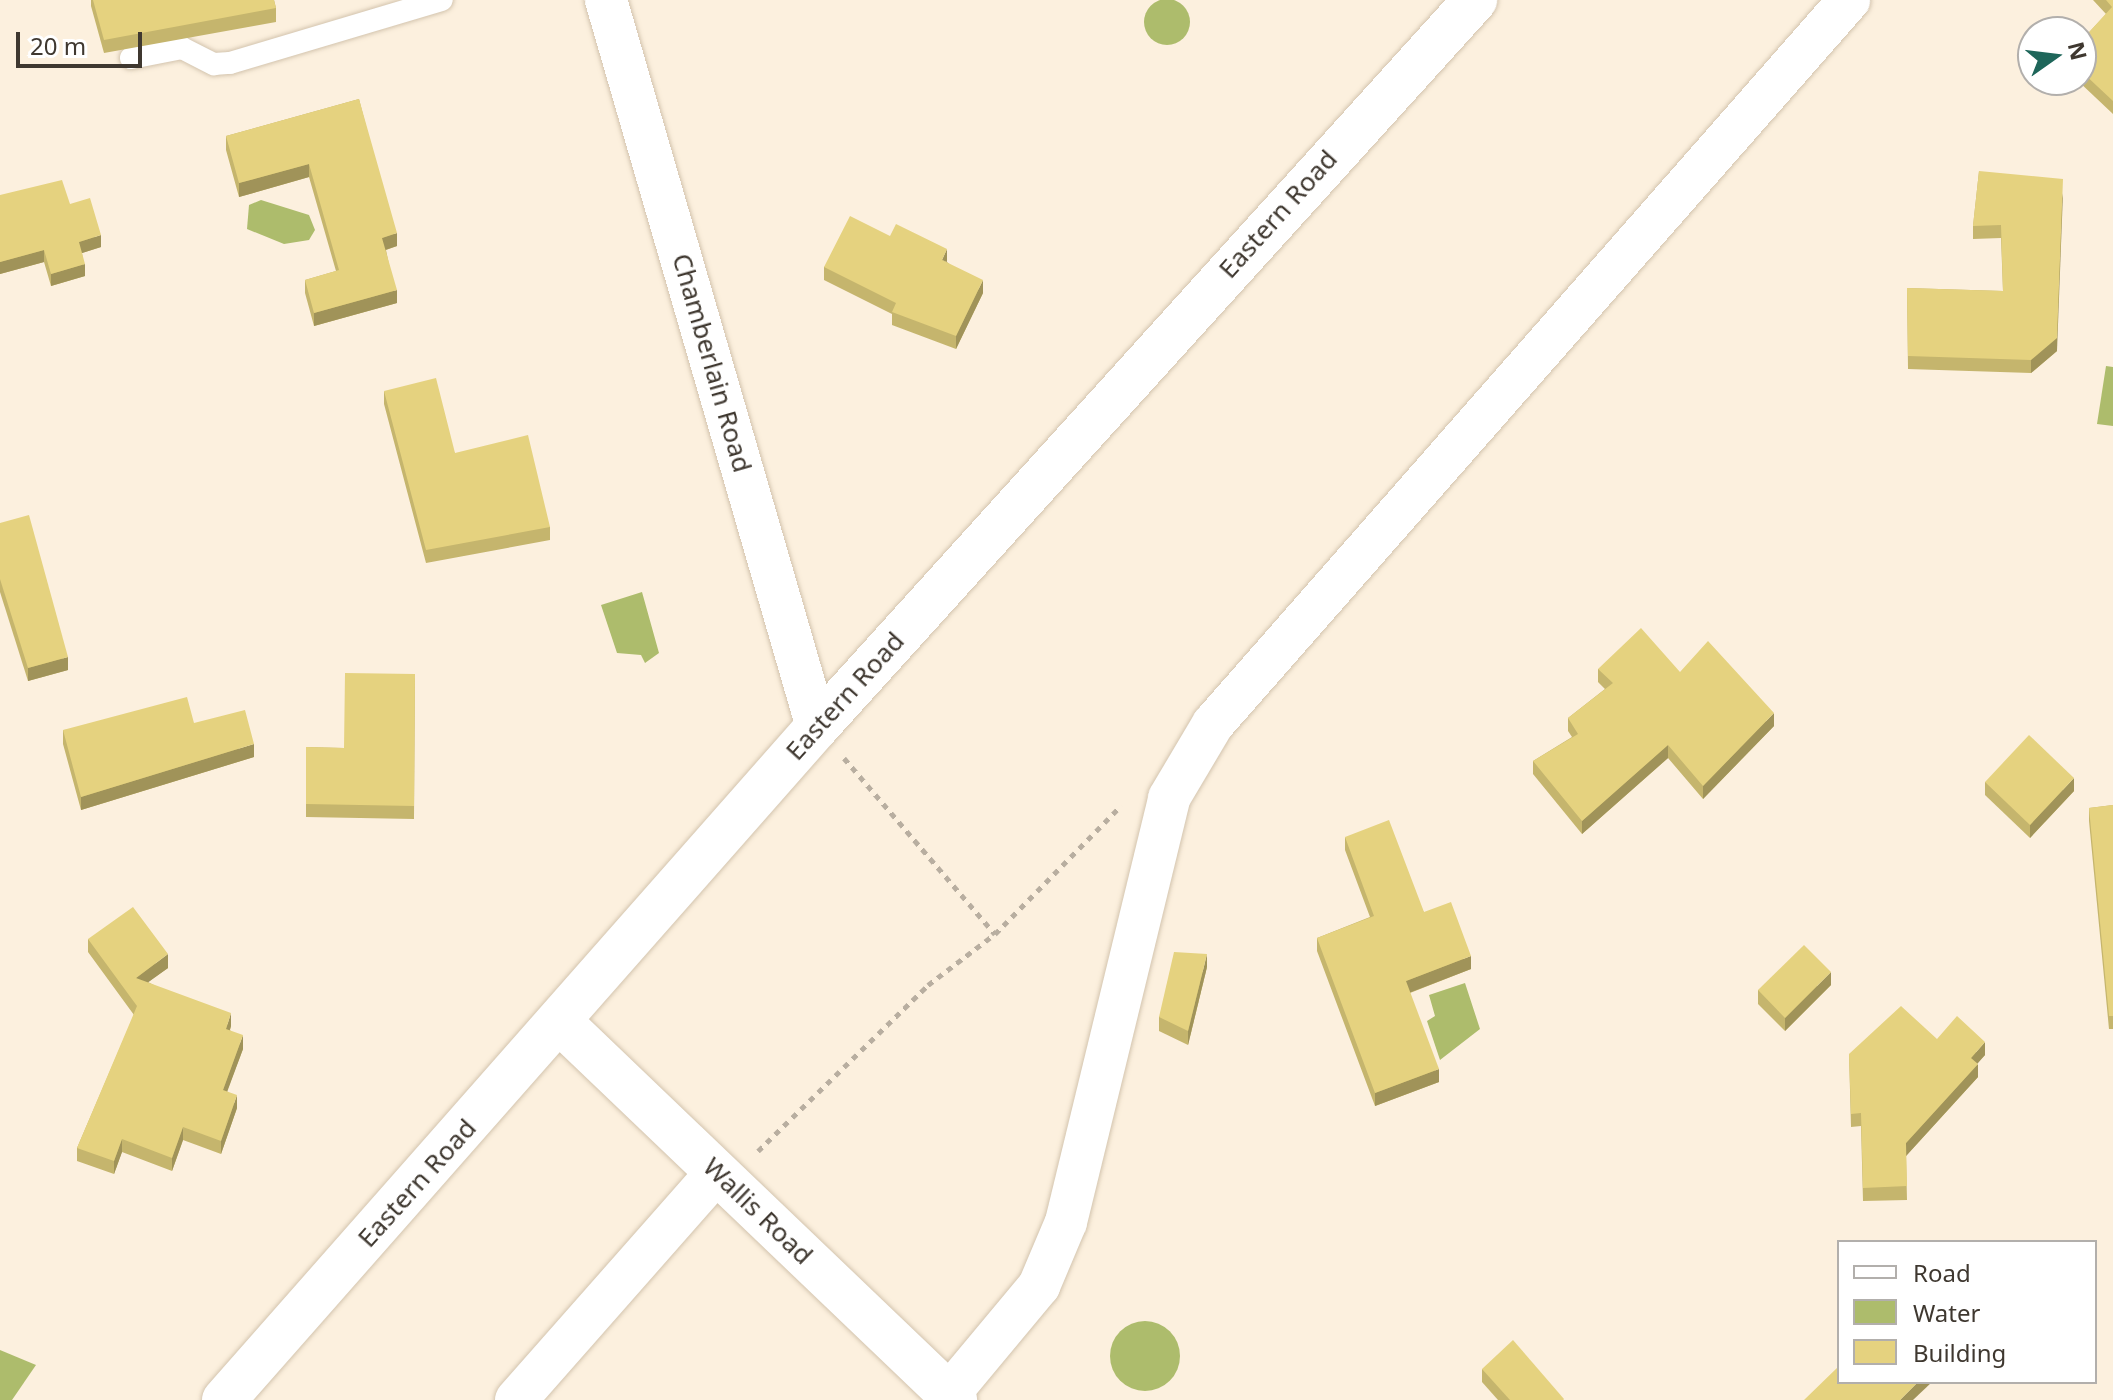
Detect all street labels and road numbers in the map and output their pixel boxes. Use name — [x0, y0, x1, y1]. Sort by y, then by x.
street label: Eastern Road — [1212, 144, 1344, 284]
street label: Chamberlain Road — [666, 250, 758, 476]
street label: Eastern Road — [779, 626, 911, 766]
street label: Eastern Road — [351, 1113, 483, 1253]
street label: Wallis Road — [697, 1151, 819, 1271]

